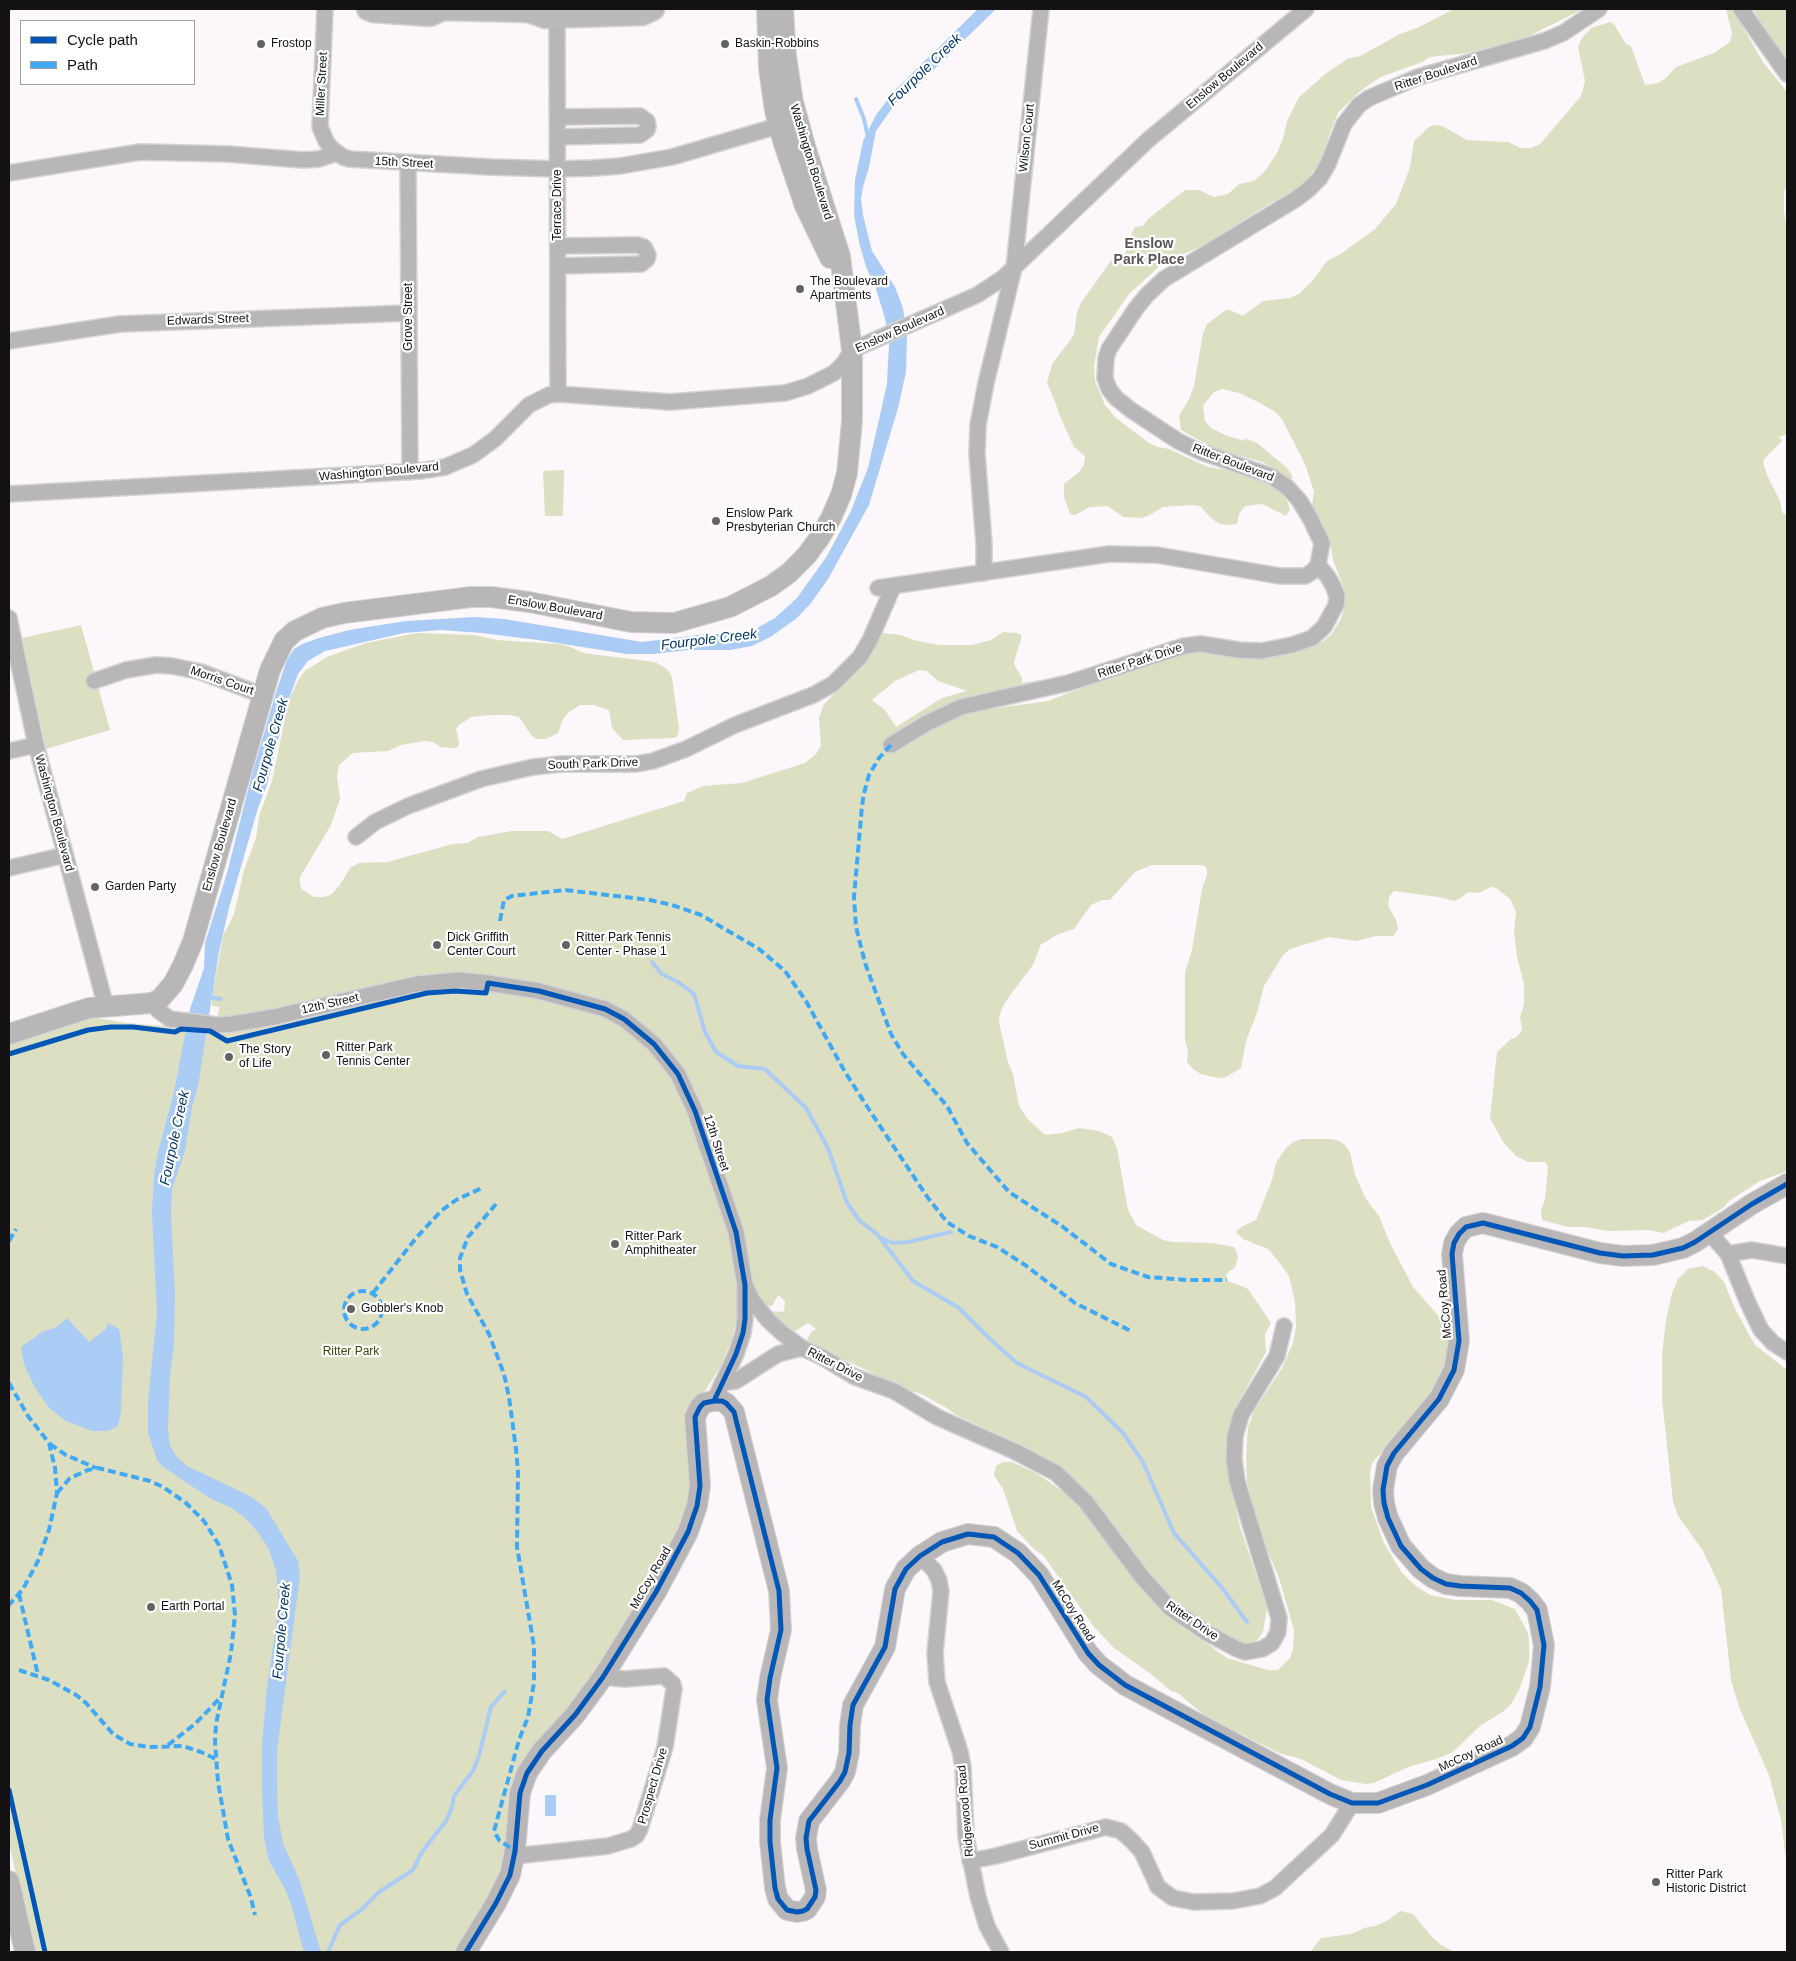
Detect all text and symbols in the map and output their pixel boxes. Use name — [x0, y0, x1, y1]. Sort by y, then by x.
legend — [20, 20, 195, 85]
water label: Fourpole Creek — [884, 30, 966, 110]
text: Cycle path — [67, 31, 138, 48]
place label: Frostop — [271, 37, 312, 51]
place label: Baskin-Robbins — [735, 37, 819, 51]
marker: Frostop — [255, 38, 267, 50]
marker: Baskin-Robbins — [719, 38, 731, 50]
street label: Enslow Boulevard — [1184, 40, 1266, 112]
street label: Miller Street — [313, 52, 331, 116]
street label: Ritter Boulevard — [1393, 54, 1479, 94]
text: Path — [67, 56, 98, 73]
street label: Washington Boulevard — [787, 102, 835, 222]
street label: Wilson Court — [1016, 103, 1038, 173]
street label: 15th Street — [374, 154, 434, 172]
street label: Terrace Drive — [551, 169, 565, 241]
district label: Enslow Park Place — [1114, 236, 1184, 268]
place label: The Boulevard Apartments — [810, 275, 888, 303]
street label: Grove Street — [402, 283, 416, 351]
marker: The Boulevard Apartments — [794, 283, 806, 295]
street label: Enslow Boulevard — [853, 304, 947, 356]
street label: Edwards Street — [167, 311, 249, 329]
street label: Ritter Boulevard — [1190, 441, 1276, 485]
street label: Washington Boulevard — [318, 460, 440, 484]
place label: Enslow Park Presbyterian Church — [726, 507, 835, 535]
marker: Enslow Park Presbyterian Church — [710, 515, 722, 527]
street label: Enslow Boulevard — [506, 593, 604, 623]
water label: Fourpole Creek — [660, 626, 758, 654]
street label: Ritter Park Drive — [1096, 641, 1184, 681]
street label: Morris Court — [188, 663, 256, 699]
water label: Fourpole Creek — [250, 696, 292, 794]
street label: Washington Boulevard — [31, 753, 77, 873]
street label: South Park Drive — [547, 755, 639, 773]
street label: Enslow Boulevard — [200, 797, 240, 893]
place label: Garden Party — [105, 880, 176, 894]
marker: Garden Party — [89, 881, 101, 893]
place label: Dick Griffith Center Court — [447, 931, 516, 959]
place label: Ritter Park Tennis Center - Phase 1 — [576, 931, 671, 959]
marker: Dick Griffith Center Court — [431, 939, 443, 951]
marker: Ritter Park Tennis Center - Phase 1 — [560, 939, 572, 951]
street label: 12th Street — [300, 990, 360, 1018]
place label: Ritter Park Tennis Center — [336, 1041, 410, 1069]
place label: The Story of Life — [239, 1043, 291, 1071]
marker: Ritter Park Tennis Center — [320, 1049, 332, 1061]
marker: The Story of Life — [223, 1051, 235, 1063]
water label: Fourpole Creek — [157, 1089, 193, 1187]
street label: 12th Street — [700, 1113, 732, 1173]
place label: Ritter Park Amphitheater — [625, 1230, 696, 1258]
marker: Ritter Park Amphitheater — [609, 1238, 621, 1250]
street label: McCoy Road — [1435, 1269, 1455, 1339]
place label: Gobbler's Knob — [361, 1302, 443, 1316]
marker: Gobbler's Knob — [345, 1303, 357, 1315]
park label: Ritter Park — [323, 1345, 379, 1359]
street label: Ritter Drive — [805, 1345, 865, 1385]
street label: McCoy Road — [627, 1544, 675, 1612]
street label: McCoy Road — [1049, 1578, 1097, 1644]
water label: Fourpole Creek — [269, 1582, 295, 1680]
street label: Ritter Drive — [1163, 1598, 1221, 1644]
place label: Earth Portal — [161, 1600, 224, 1614]
marker: Earth Portal — [145, 1601, 157, 1613]
street label: McCoy Road — [1437, 1733, 1505, 1775]
street label: Prospect Drive — [635, 1746, 671, 1826]
street label: Ridgewood Road — [955, 1765, 977, 1857]
street label: Summit Drive — [1027, 1821, 1101, 1853]
place label: Ritter Park Historic District — [1666, 1868, 1746, 1896]
marker: Ritter Park Historic District — [1650, 1876, 1662, 1888]

